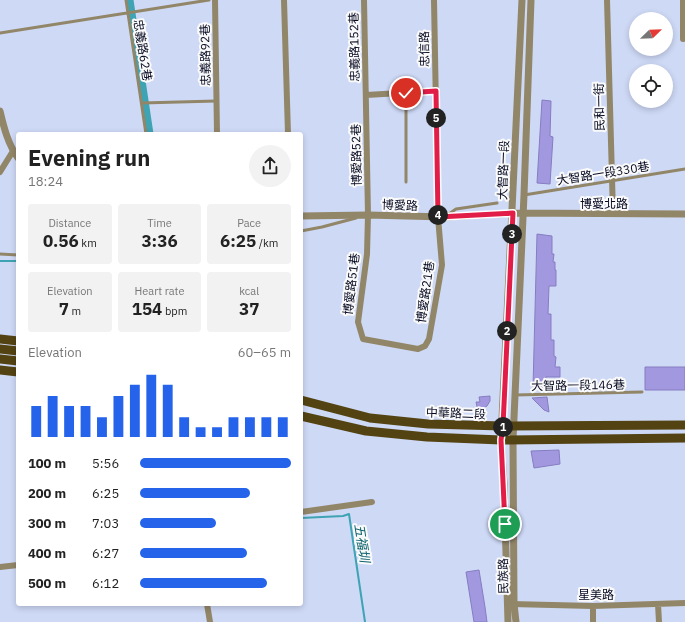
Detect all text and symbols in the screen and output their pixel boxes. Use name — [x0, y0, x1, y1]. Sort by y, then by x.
street label: 忠義路152巷 — [346, 12, 362, 82]
north arrow — [629, 12, 673, 56]
map controls — [629, 12, 673, 108]
street label: 忠義路62巷 — [131, 18, 155, 82]
street label: 忠義路92巷 — [197, 24, 213, 86]
street label: 忠信路 — [416, 31, 432, 67]
button: locate — [629, 64, 673, 108]
pin — [389, 76, 423, 110]
icon: check — [395, 82, 417, 104]
street label: 民和一街 — [591, 83, 607, 131]
pin: 5 — [426, 108, 446, 128]
text: 5 — [433, 111, 439, 125]
street label: 博愛路52巷 — [348, 124, 364, 186]
street label: 大智路一段 — [494, 140, 512, 200]
text: Evening run — [28, 143, 150, 172]
button: share — [249, 145, 291, 187]
street label: 大智路一段330巷 — [556, 158, 650, 188]
text: 18:24 — [28, 173, 63, 190]
street label: 博愛北路 — [580, 196, 628, 211]
street label: 博愛路 — [382, 197, 418, 213]
pin: 4 — [428, 205, 448, 225]
text: 4 — [435, 208, 441, 222]
text: Distance — [48, 216, 91, 230]
text: Time — [147, 216, 172, 230]
text: Pace — [237, 216, 261, 230]
pin: 3 — [502, 224, 522, 244]
text: 3 — [509, 227, 515, 241]
text: 0.56 — [43, 230, 79, 252]
text: 3:36 — [141, 230, 178, 252]
text: 6:25 — [220, 230, 256, 252]
text: km — [79, 236, 97, 250]
text: /km — [256, 236, 278, 250]
street label: 博愛路51巷 — [340, 252, 362, 316]
street label: 博愛路21巷 — [413, 260, 437, 324]
text: Elevation — [47, 284, 93, 298]
text: Heart rate — [135, 284, 184, 298]
text: kcal — [239, 284, 259, 298]
text: 7 — [59, 298, 69, 320]
text: 154 — [132, 298, 162, 320]
text: 37 — [239, 298, 259, 320]
text: m — [69, 304, 81, 318]
text: bpm — [162, 304, 187, 318]
pin: 2 — [497, 321, 517, 341]
text: 2 — [504, 324, 510, 338]
text: Elevation — [28, 344, 82, 361]
text: 60–65 m — [238, 344, 291, 361]
street label: 大智路一段146巷 — [531, 377, 625, 393]
street label: 中華路二段 — [426, 404, 486, 422]
pin: 1 — [493, 417, 513, 437]
text: 1 — [500, 420, 506, 434]
text: 100 m — [28, 455, 66, 472]
text: 5:56 — [92, 455, 119, 472]
text: 200 m — [28, 485, 66, 502]
text: 6:25 — [92, 485, 119, 502]
pin — [488, 507, 522, 541]
icon: arrive — [494, 513, 516, 535]
text: 300 m — [28, 515, 66, 532]
text: 7:03 — [92, 515, 119, 532]
water label: 五福圳 — [351, 522, 374, 566]
text: 400 m — [28, 545, 66, 562]
text: 6:27 — [92, 545, 119, 562]
street label: 民族路 — [495, 558, 511, 594]
text: 500 m — [28, 575, 66, 592]
text: 6:12 — [92, 575, 119, 592]
street label: 星美路 — [578, 587, 614, 602]

